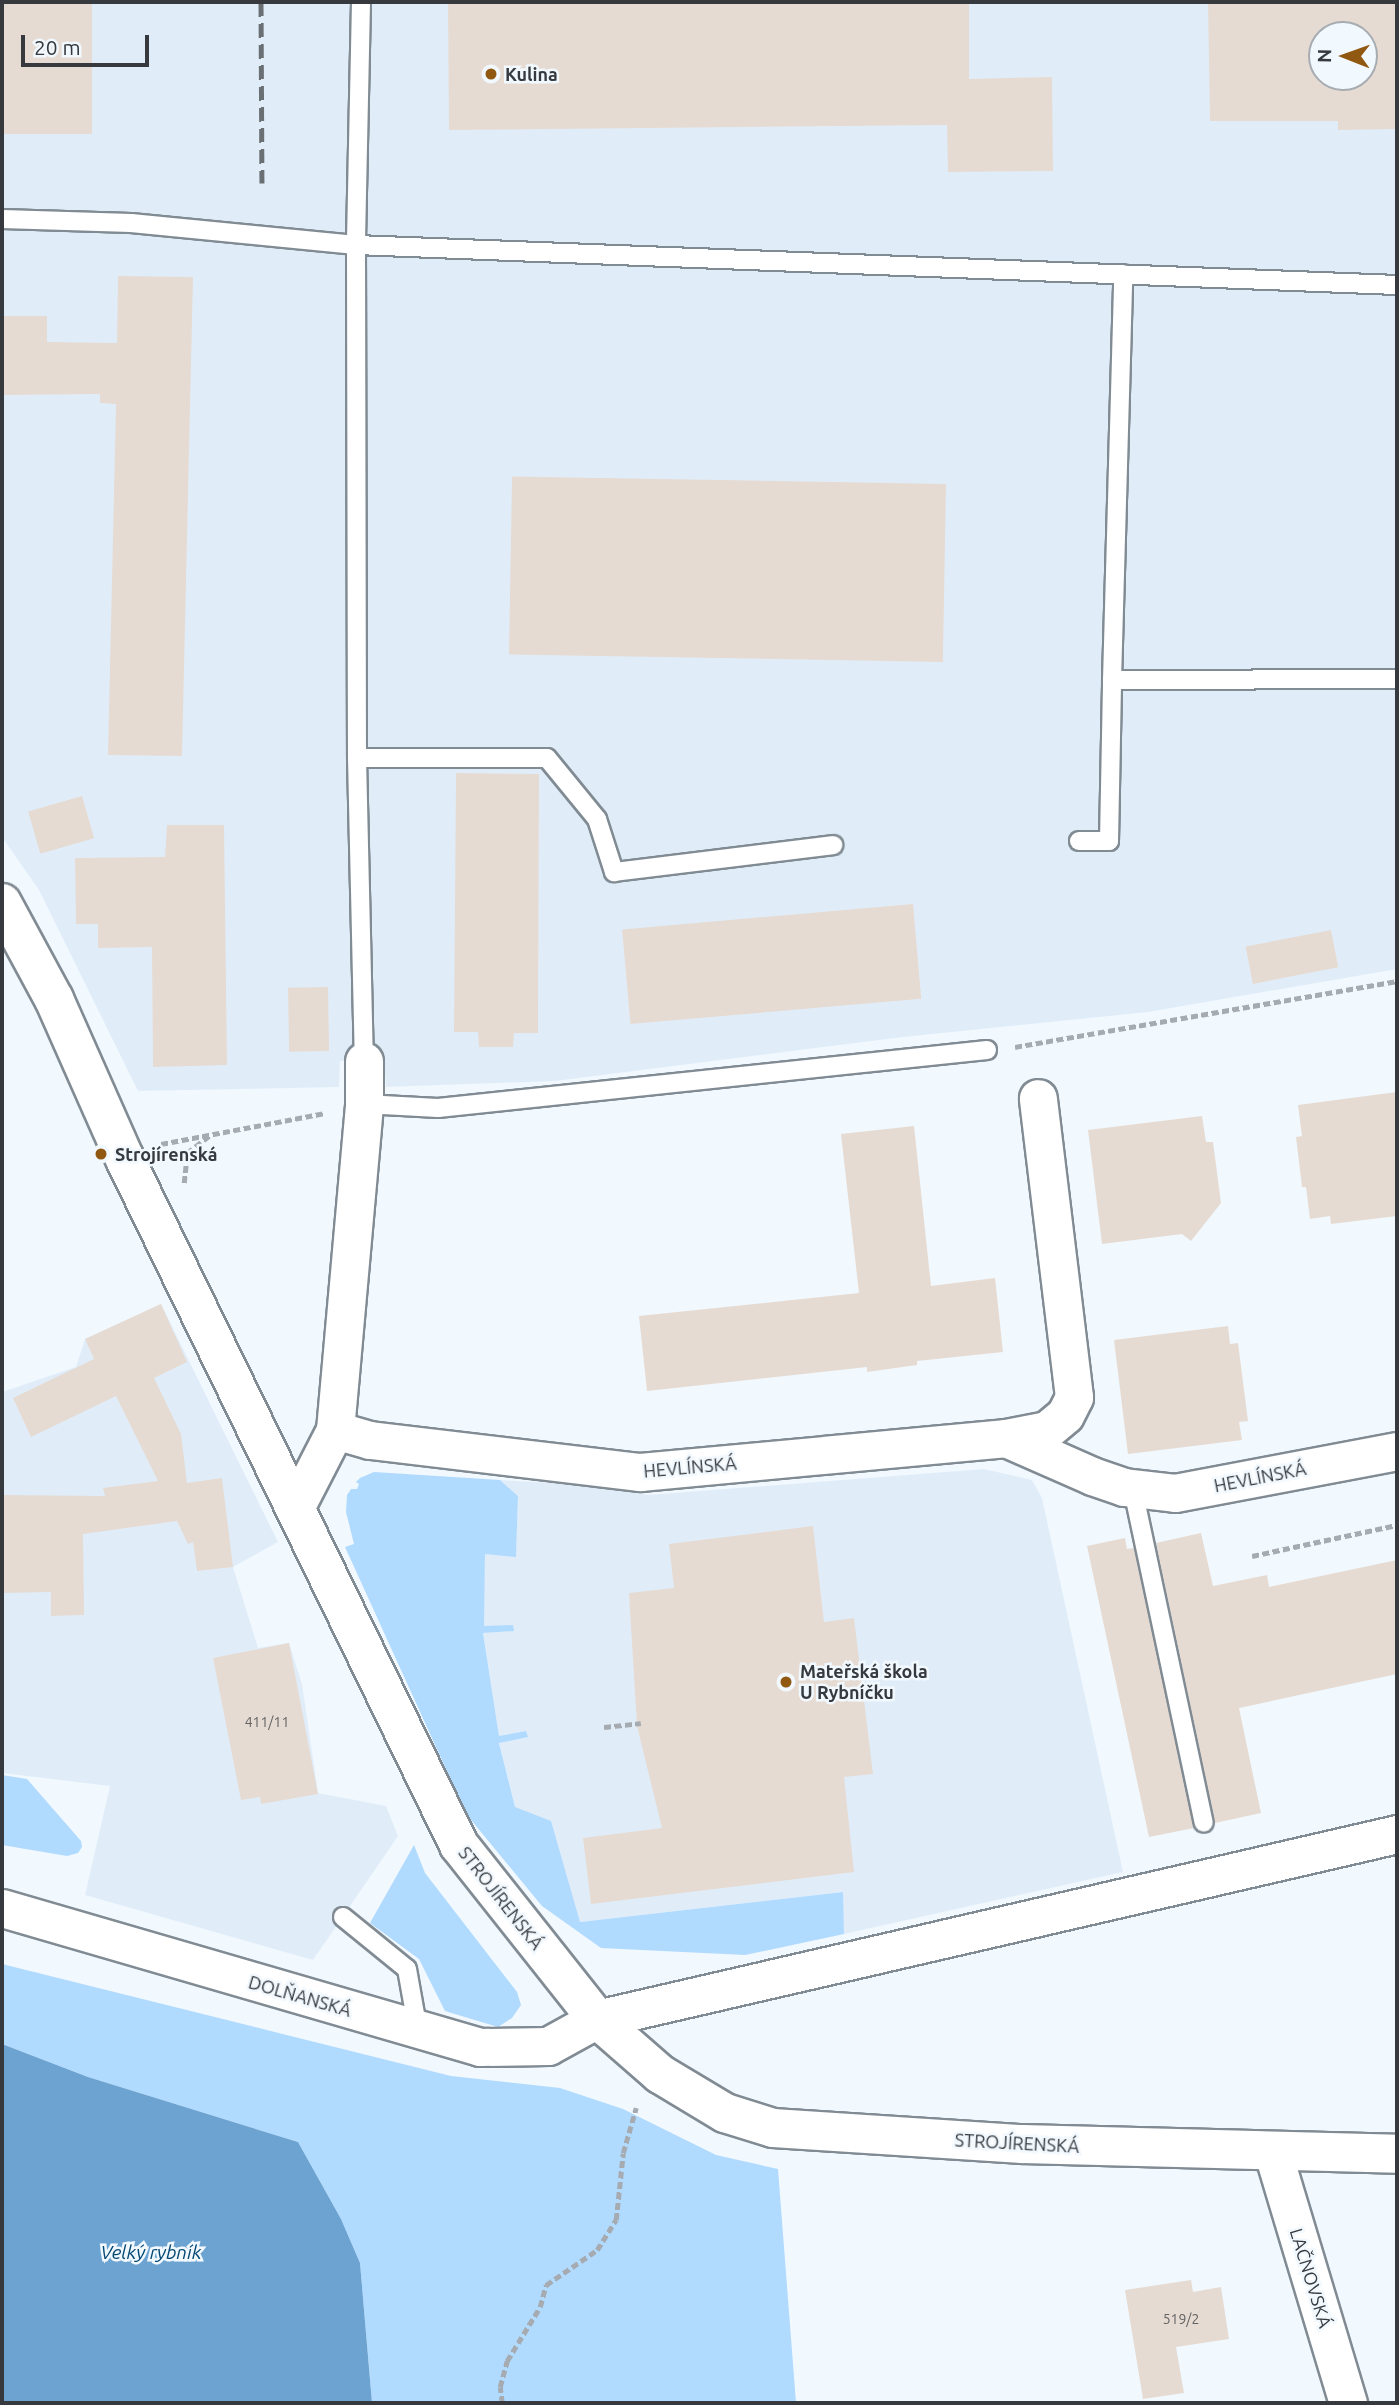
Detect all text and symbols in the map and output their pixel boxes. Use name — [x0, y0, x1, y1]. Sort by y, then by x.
scale bar — [24, 21, 152, 65]
north arrow — [1308, 21, 1378, 91]
text: 20 m — [34, 35, 81, 59]
text: N — [1313, 48, 1335, 63]
place label: Kulina — [505, 63, 558, 85]
marker: Kulina — [483, 66, 499, 82]
place label: Strojírenská — [115, 1143, 217, 1165]
marker: Strojírenská — [93, 1146, 109, 1162]
street label: HEVLÍNSKÁ — [643, 1452, 737, 1482]
street label: HEVLÍNSKÁ — [1212, 1457, 1308, 1497]
place label: Mateřská škola U Rybníčku — [800, 1661, 928, 1704]
marker: Mateřská škola U Rybníčku — [778, 1674, 794, 1690]
house number: 411/11 — [245, 1714, 289, 1730]
street label: STROJÍRENSKÁ — [454, 1842, 548, 1954]
street label: DOLŇANSKÁ — [246, 1971, 354, 2021]
street label: STROJÍRENSKÁ — [954, 2129, 1080, 2157]
street label: LAČNOVSKÁ — [1286, 2226, 1336, 2330]
water label: Velký rybník — [101, 2242, 201, 2264]
house number: 519/2 — [1163, 2311, 1199, 2327]

